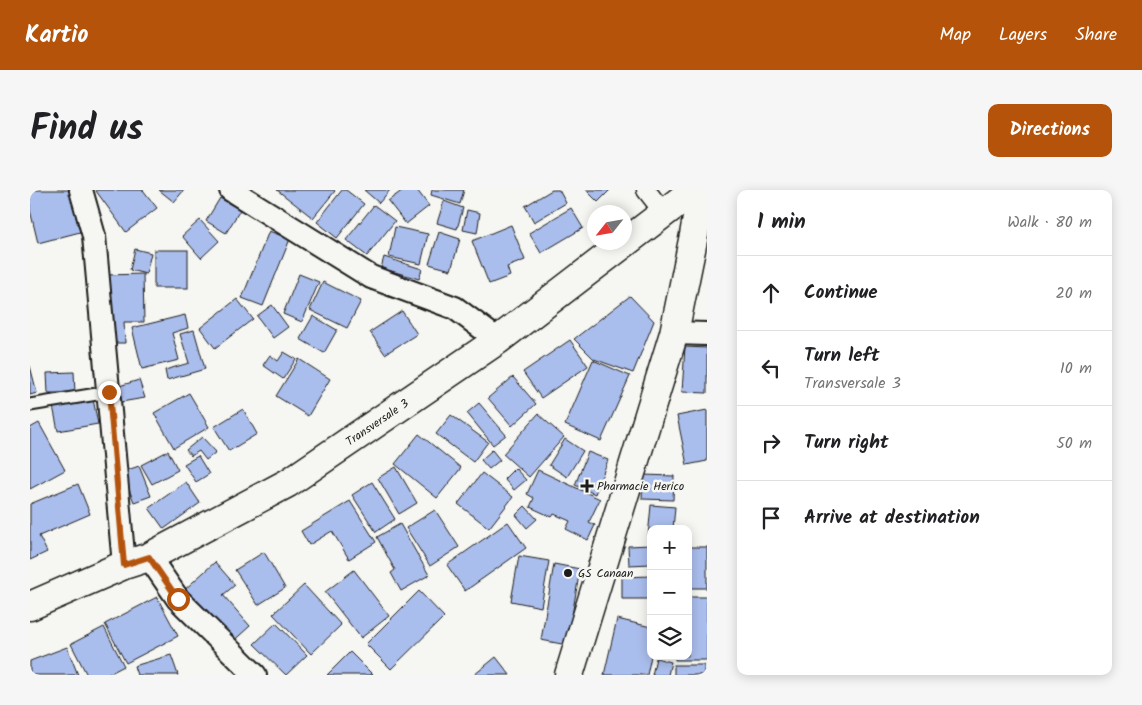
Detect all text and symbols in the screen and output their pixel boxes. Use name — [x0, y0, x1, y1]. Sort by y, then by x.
text: Kartio — [25, 16, 88, 55]
text: Map — [940, 21, 971, 50]
text: Layers — [999, 21, 1047, 50]
text: Share — [1075, 21, 1117, 50]
text: Find us — [30, 102, 143, 158]
button: Directions — [988, 104, 1112, 157]
north arrow — [587, 205, 632, 250]
text: 1 min — [757, 206, 806, 239]
text: Walk · 80 m — [1007, 210, 1092, 235]
text: Continue — [804, 278, 877, 308]
icon: ahead — [757, 279, 785, 307]
text: 20 m — [1056, 281, 1092, 306]
text: Turn left — [804, 341, 879, 371]
icon: left — [757, 354, 785, 382]
text: 10 m — [1060, 356, 1092, 381]
text: Transversale 3 — [804, 371, 901, 396]
route end — [98, 381, 121, 404]
street label: Transversale 3 — [342, 394, 413, 451]
text: Turn right — [804, 428, 889, 458]
icon: right — [757, 429, 785, 457]
text: 50 m — [1056, 431, 1092, 456]
place label: Pharmacie Herico — [597, 477, 684, 496]
marker: Pharmacie Herico — [581, 480, 593, 492]
text: Arrive at destination — [804, 503, 980, 533]
icon: arrive — [757, 504, 785, 532]
map controls — [647, 525, 692, 660]
button: + — [647, 525, 692, 570]
place label: GS Canaan — [578, 564, 633, 583]
marker: GS Canaan — [562, 567, 574, 579]
button: − — [647, 570, 692, 615]
route start — [167, 588, 190, 611]
button: layers — [647, 615, 692, 660]

